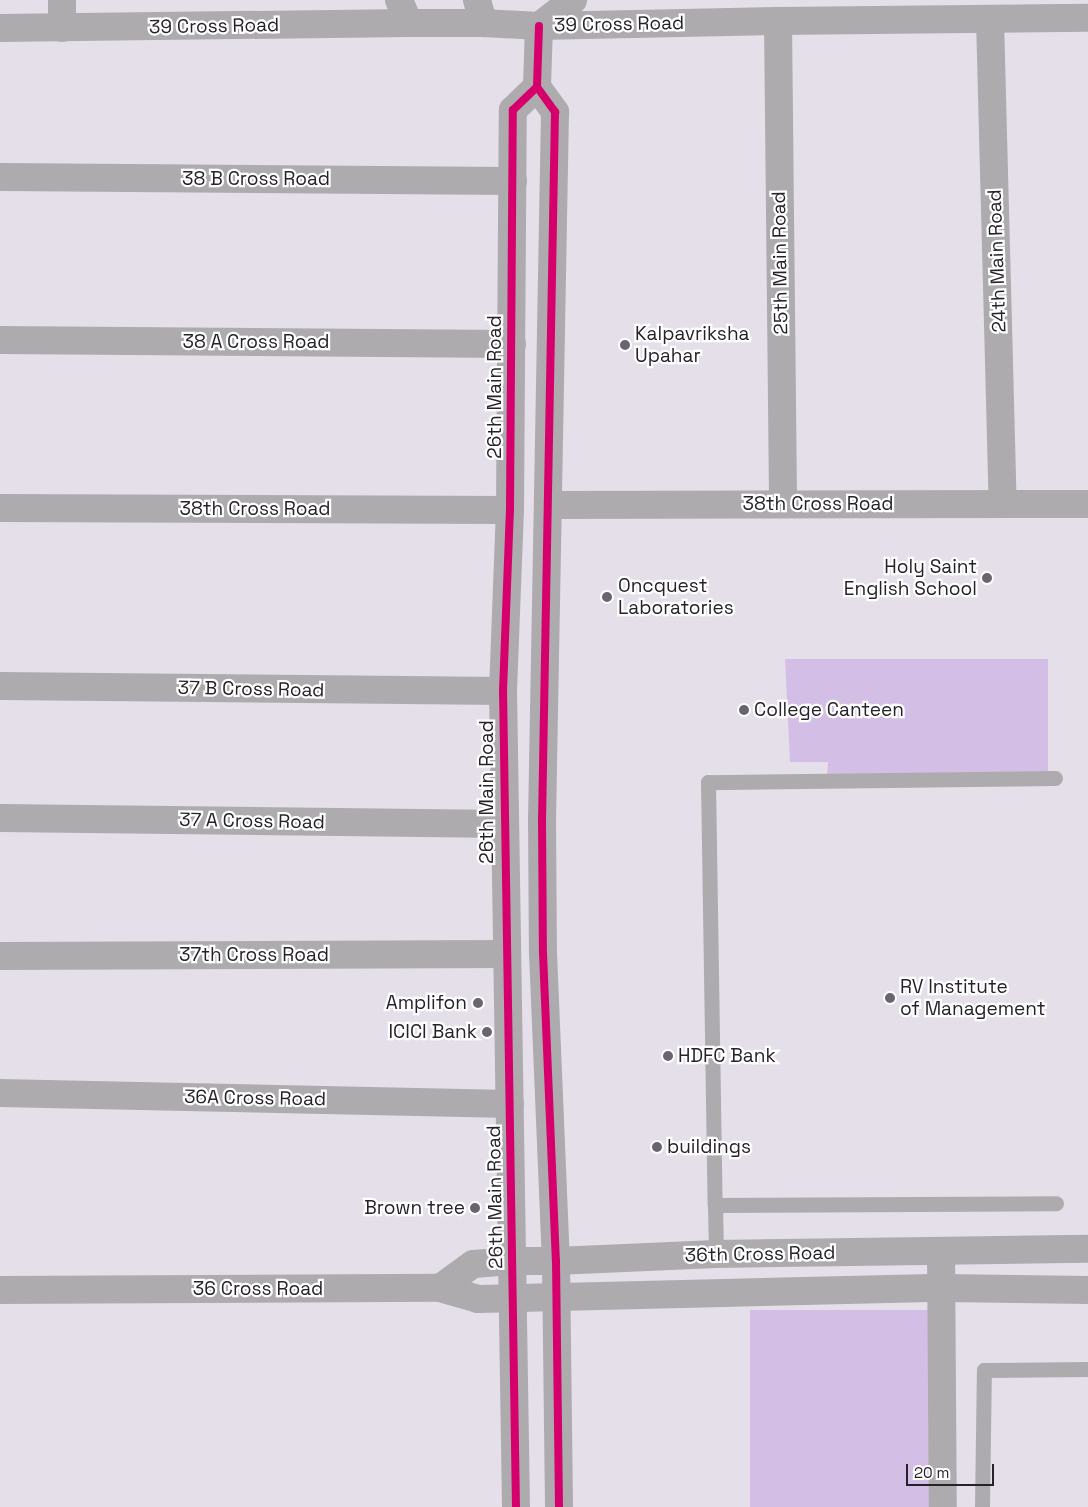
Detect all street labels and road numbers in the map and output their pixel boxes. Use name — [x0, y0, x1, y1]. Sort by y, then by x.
street label: 39 Cross Road — [554, 11, 684, 37]
street label: 39 Cross Road — [149, 13, 279, 39]
street label: 38 B Cross Road — [182, 168, 330, 190]
street label: 24th Main Road — [983, 189, 1011, 333]
street label: 25th Main Road — [767, 191, 793, 335]
street label: 26th Main Road — [484, 315, 506, 459]
street label: 38 A Cross Road — [182, 331, 330, 353]
street label: 38th Cross Road — [743, 493, 893, 515]
street label: 38th Cross Road — [180, 498, 330, 520]
street label: 37 B Cross Road — [177, 676, 325, 702]
street label: 26th Main Road — [476, 720, 498, 864]
street label: 37 A Cross Road — [179, 808, 325, 834]
street label: 37th Cross Road — [179, 944, 329, 966]
street label: 36A Cross Road — [184, 1085, 326, 1111]
street label: 26th Main Road — [482, 1125, 508, 1269]
street label: 36th Cross Road — [684, 1241, 836, 1267]
street label: 36 Cross Road — [193, 1278, 323, 1300]

